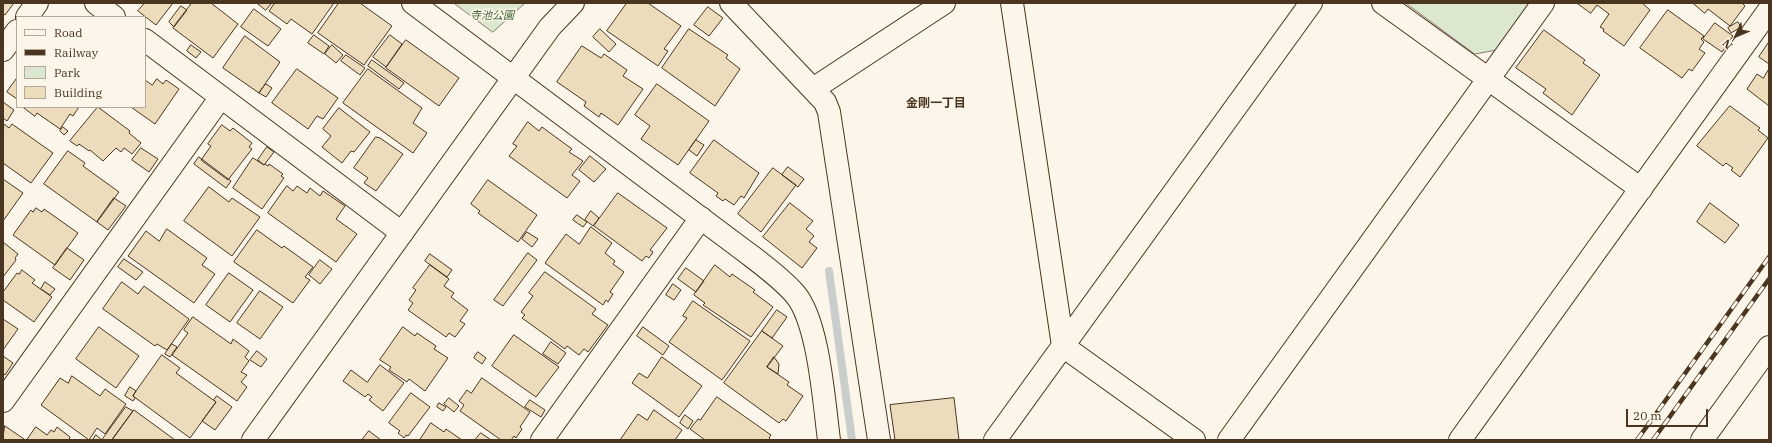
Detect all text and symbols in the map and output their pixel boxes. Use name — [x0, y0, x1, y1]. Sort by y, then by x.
park label: 寺池公園 — [470, 9, 514, 23]
legend — [16, 16, 146, 108]
north arrow — [1716, 16, 1756, 56]
text: Road — [54, 25, 83, 40]
text: N — [1719, 36, 1735, 52]
text: Railway — [54, 45, 98, 60]
text: Park — [54, 65, 80, 80]
text: Building — [54, 85, 102, 100]
district label: 金剛一丁目 — [906, 97, 966, 111]
scale bar — [1628, 401, 1710, 427]
text: 20 m — [1633, 408, 1662, 423]

